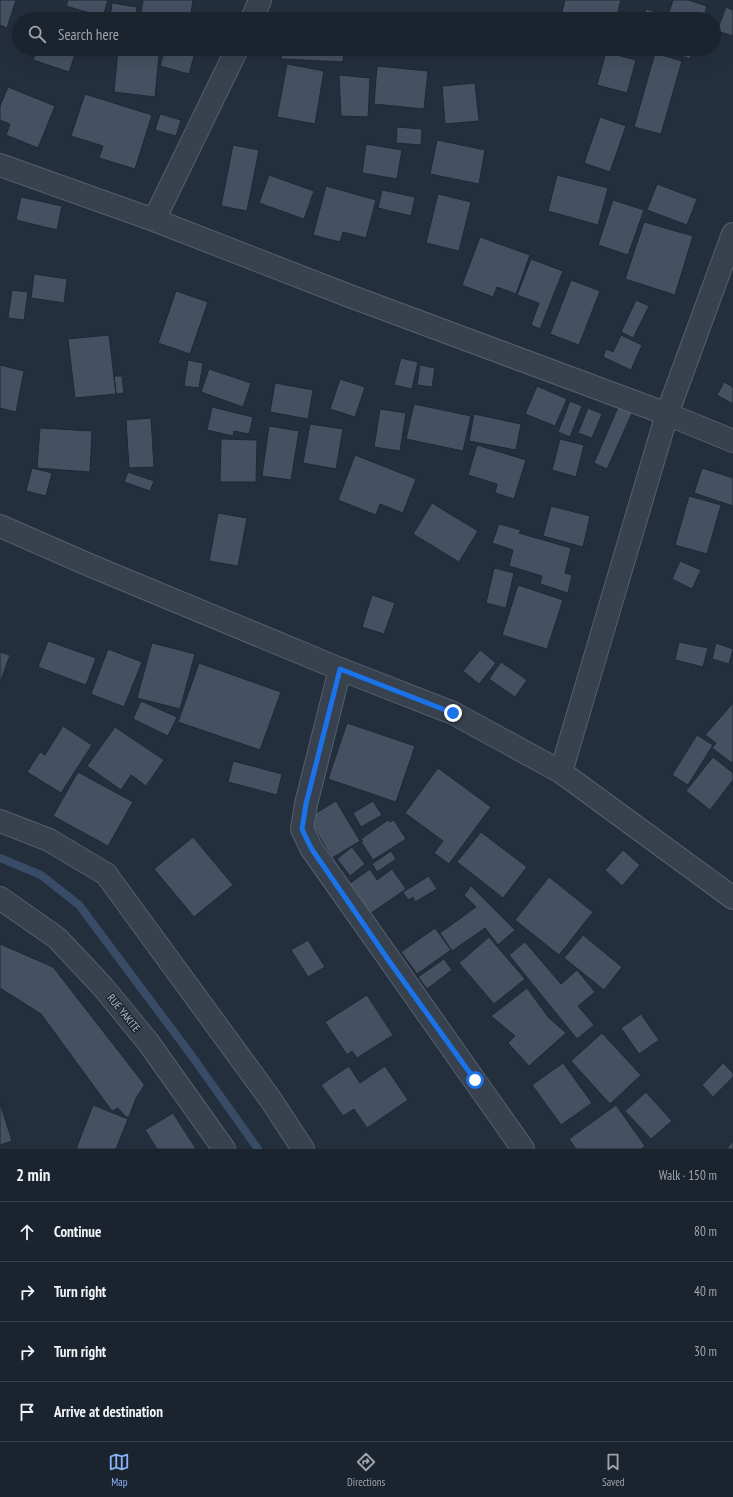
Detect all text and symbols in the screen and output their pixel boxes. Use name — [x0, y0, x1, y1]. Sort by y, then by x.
search box — [12, 12, 721, 56]
icon: search — [26, 23, 48, 45]
text: Search here — [58, 25, 119, 44]
route end — [444, 704, 462, 722]
street label: RUE YAKITE — [104, 991, 144, 1035]
route start — [466, 1071, 484, 1089]
text: 2 min — [16, 1164, 50, 1186]
text: Walk · 150 m — [659, 1167, 717, 1184]
icon: ahead — [16, 1221, 38, 1243]
text: Continue — [54, 1222, 101, 1241]
text: 80 m — [694, 1223, 717, 1240]
icon: right — [16, 1281, 38, 1303]
text: Turn right — [54, 1282, 106, 1301]
text: 40 m — [694, 1283, 717, 1300]
icon: right — [16, 1341, 38, 1363]
text: Turn right — [54, 1342, 106, 1361]
text: 30 m — [694, 1343, 717, 1360]
icon: arrive — [16, 1401, 38, 1423]
text: Arrive at destination — [54, 1402, 163, 1421]
tab: Map — [108, 1451, 130, 1489]
tab: Directions — [347, 1451, 385, 1489]
tab: Saved — [602, 1451, 625, 1489]

